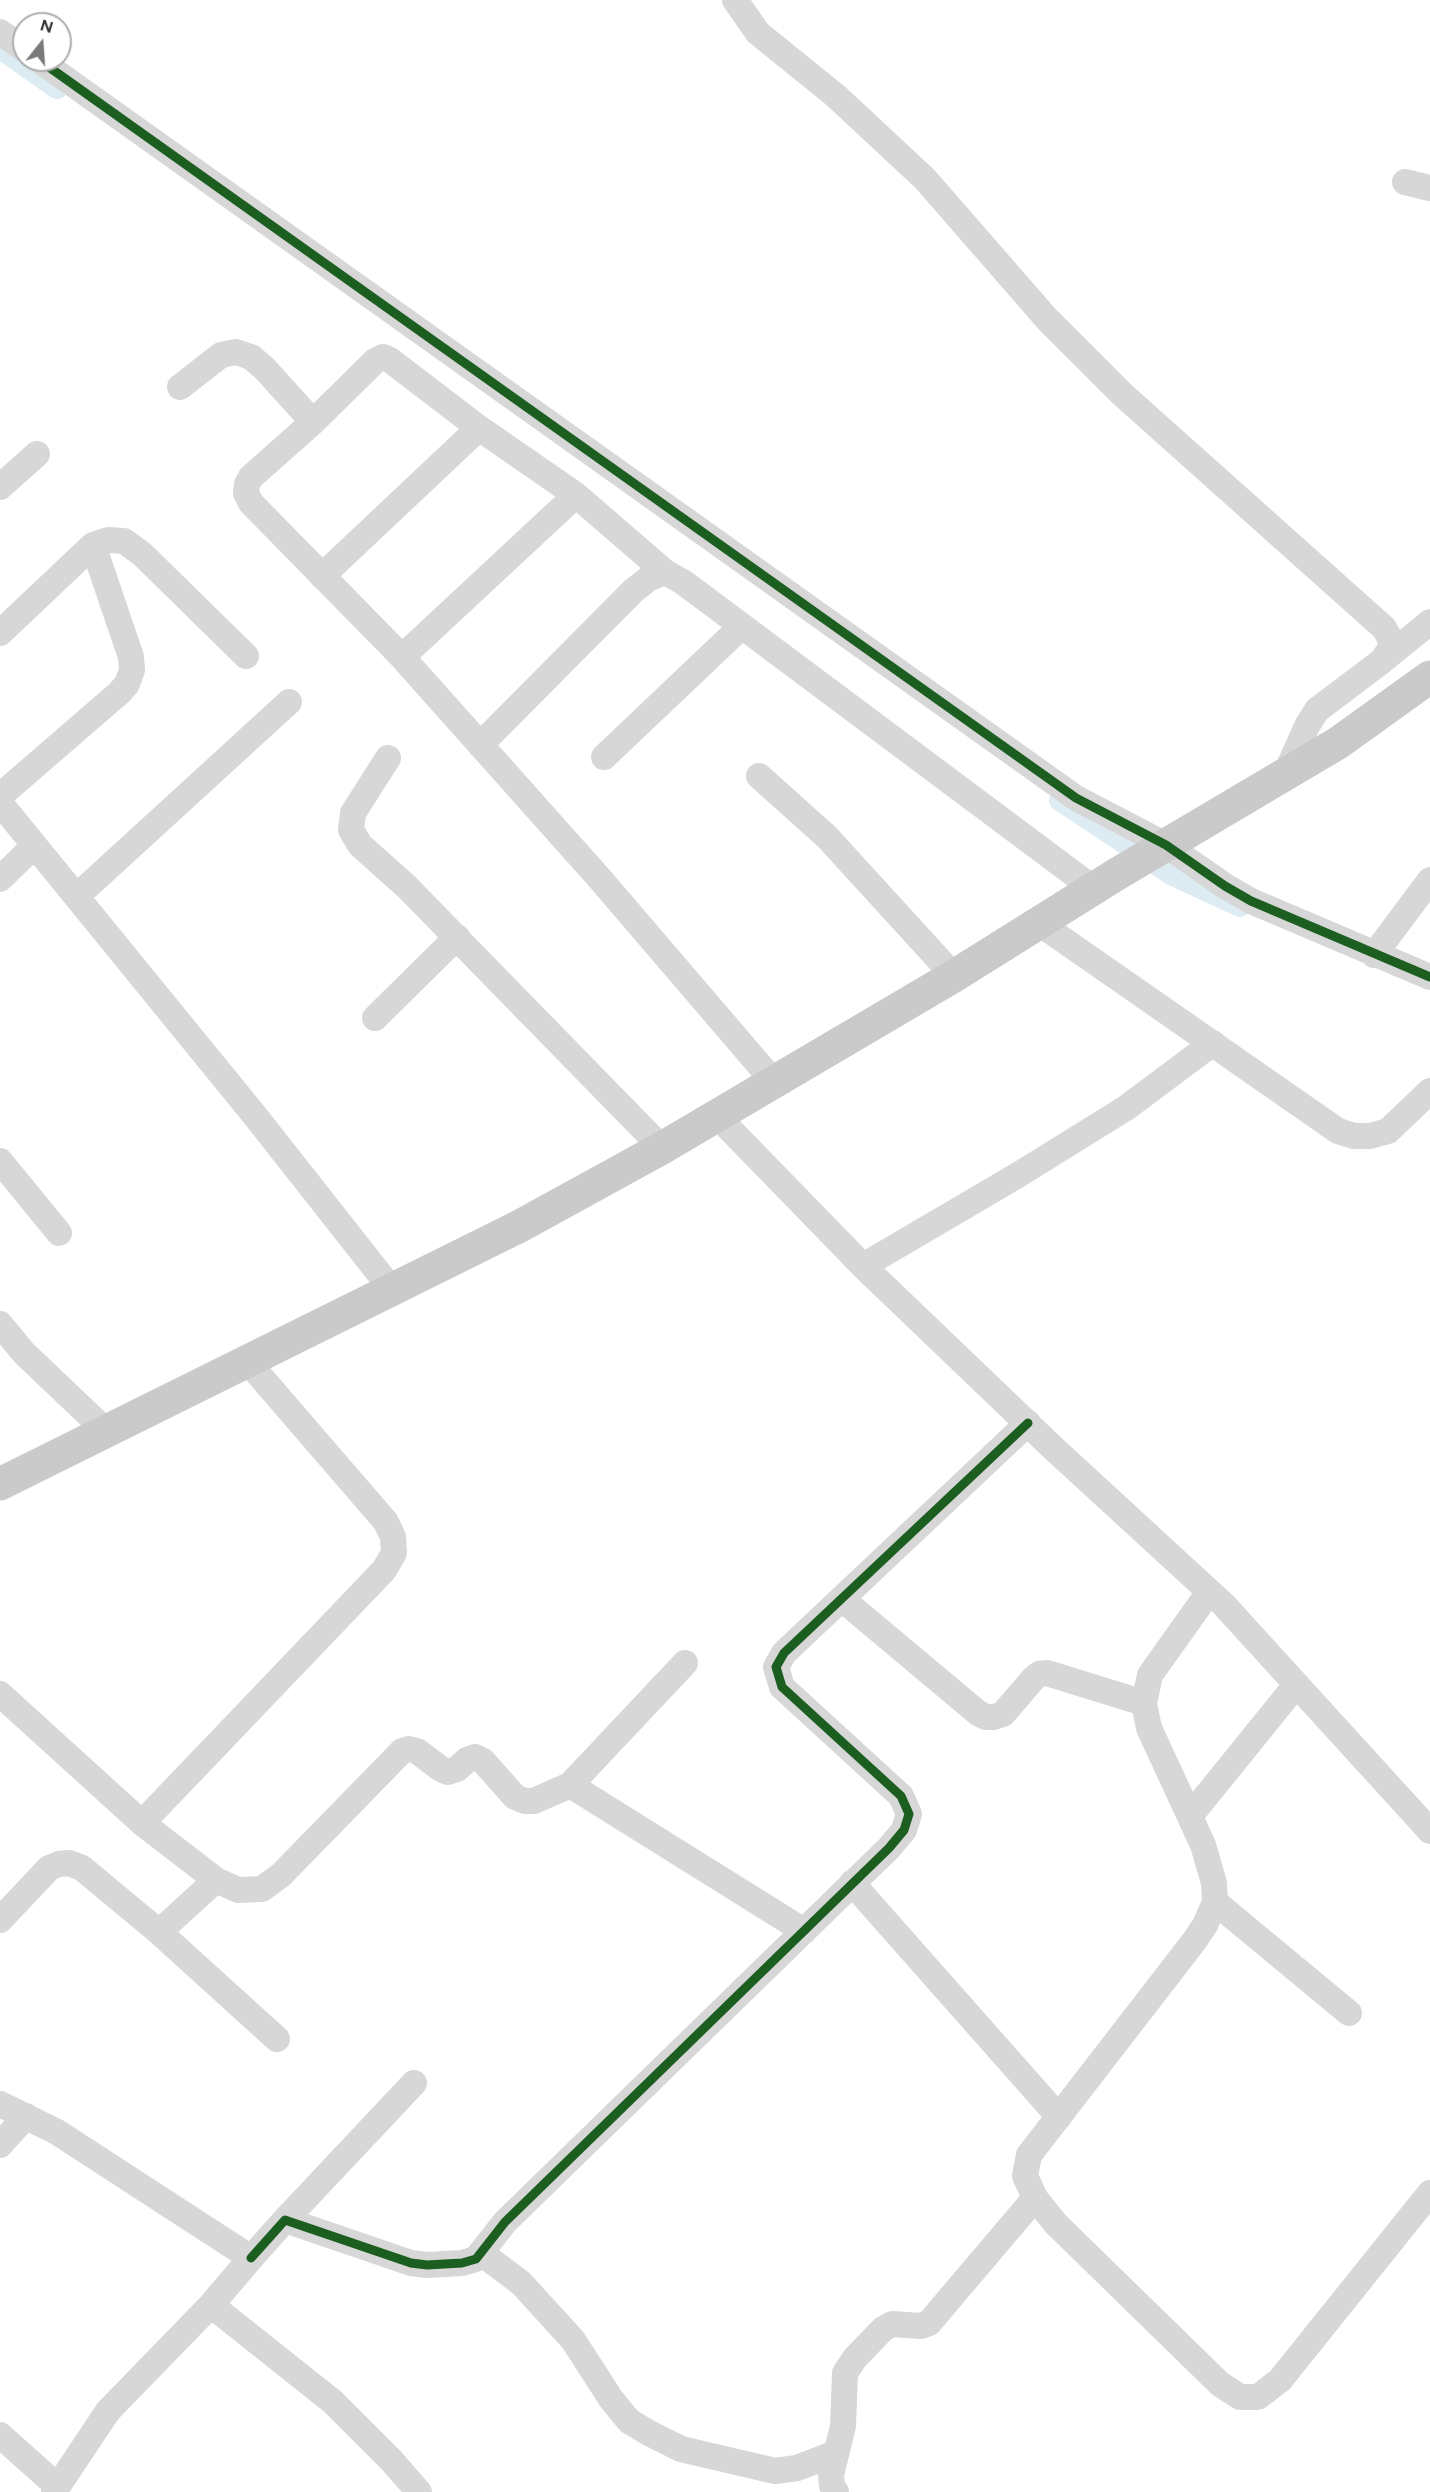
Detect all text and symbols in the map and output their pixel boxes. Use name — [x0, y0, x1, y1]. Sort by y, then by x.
north arrow — [12, 12, 72, 72]
text: N — [38, 15, 56, 37]

